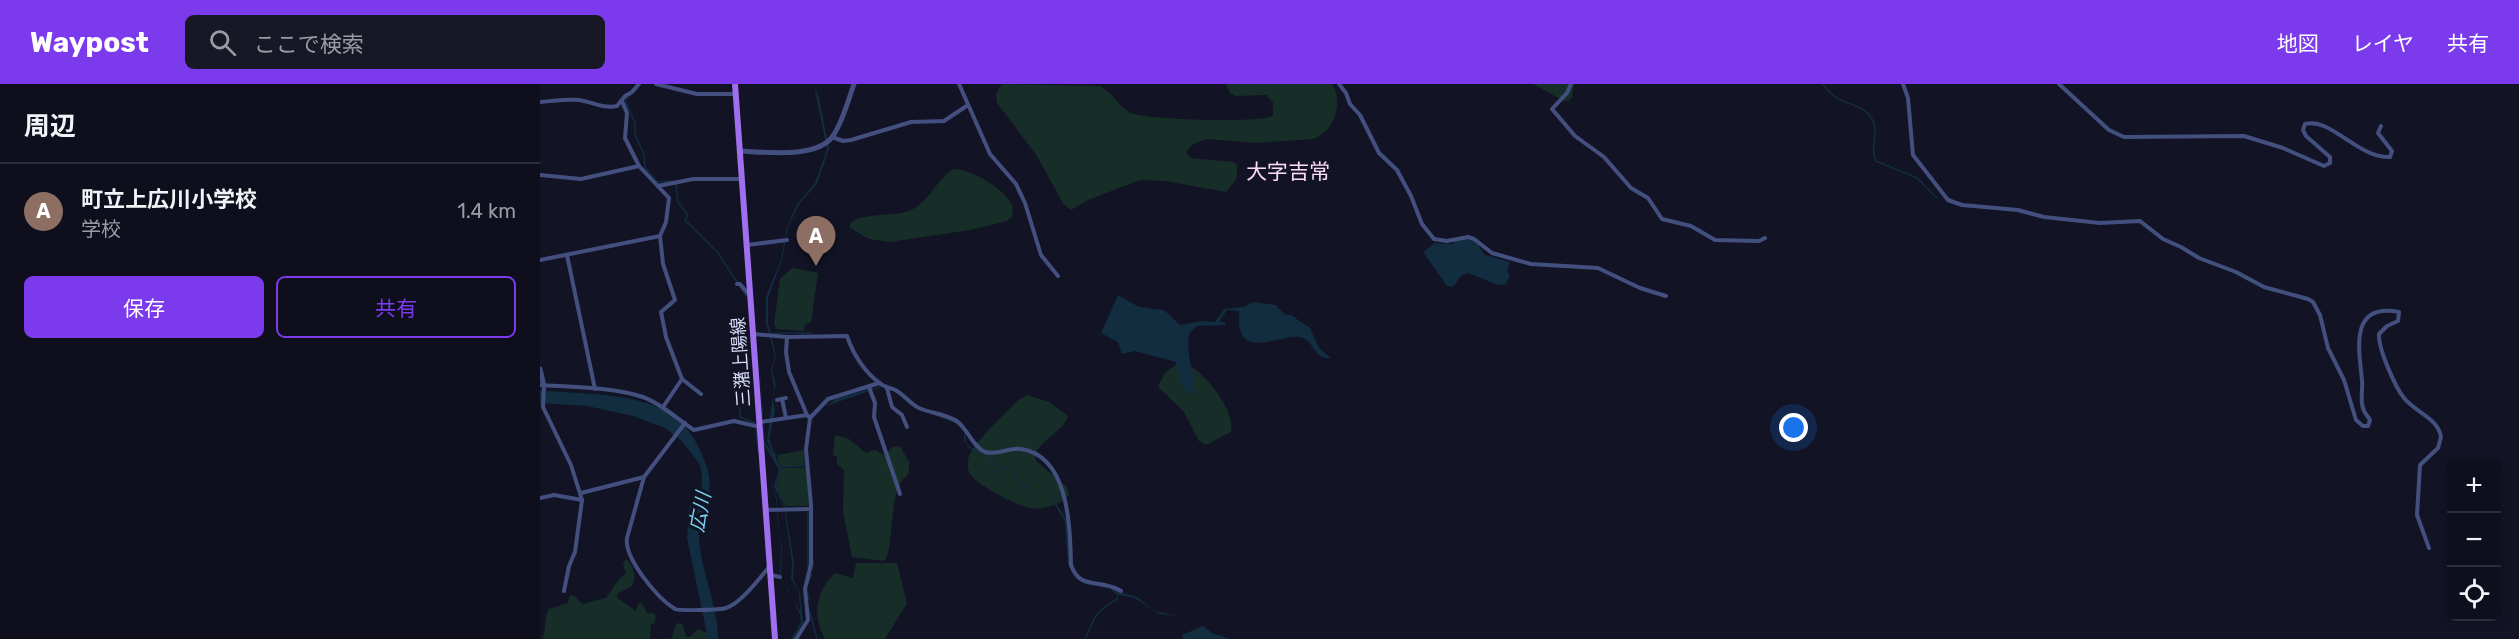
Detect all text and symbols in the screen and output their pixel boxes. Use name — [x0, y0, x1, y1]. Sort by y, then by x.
search box — [185, 15, 605, 69]
text: Waypost — [30, 26, 149, 59]
icon: search — [206, 26, 239, 59]
text: ここで検索 — [254, 31, 364, 58]
text: 地図 — [2277, 31, 2319, 56]
text: レイヤ — [2352, 31, 2414, 56]
text: 共有 — [2447, 31, 2489, 56]
text: 周辺 — [24, 111, 76, 142]
district label: 大字吉常 — [1246, 159, 1330, 184]
text: 町立上広川小学校 — [81, 186, 257, 213]
text: A — [36, 199, 51, 223]
text: 1.4 km — [457, 199, 516, 223]
pin: A — [796, 216, 836, 266]
text: 学校 — [81, 217, 121, 241]
button: 保存 — [24, 276, 264, 338]
button: 共有 — [276, 276, 516, 338]
street label: 三潴上陽線 — [727, 316, 755, 408]
your location — [1779, 413, 1808, 442]
map controls — [2447, 459, 2501, 621]
button: + — [2447, 459, 2501, 513]
water label: 広川 — [684, 488, 716, 534]
button: − — [2447, 513, 2501, 567]
button: locate — [2447, 567, 2501, 621]

